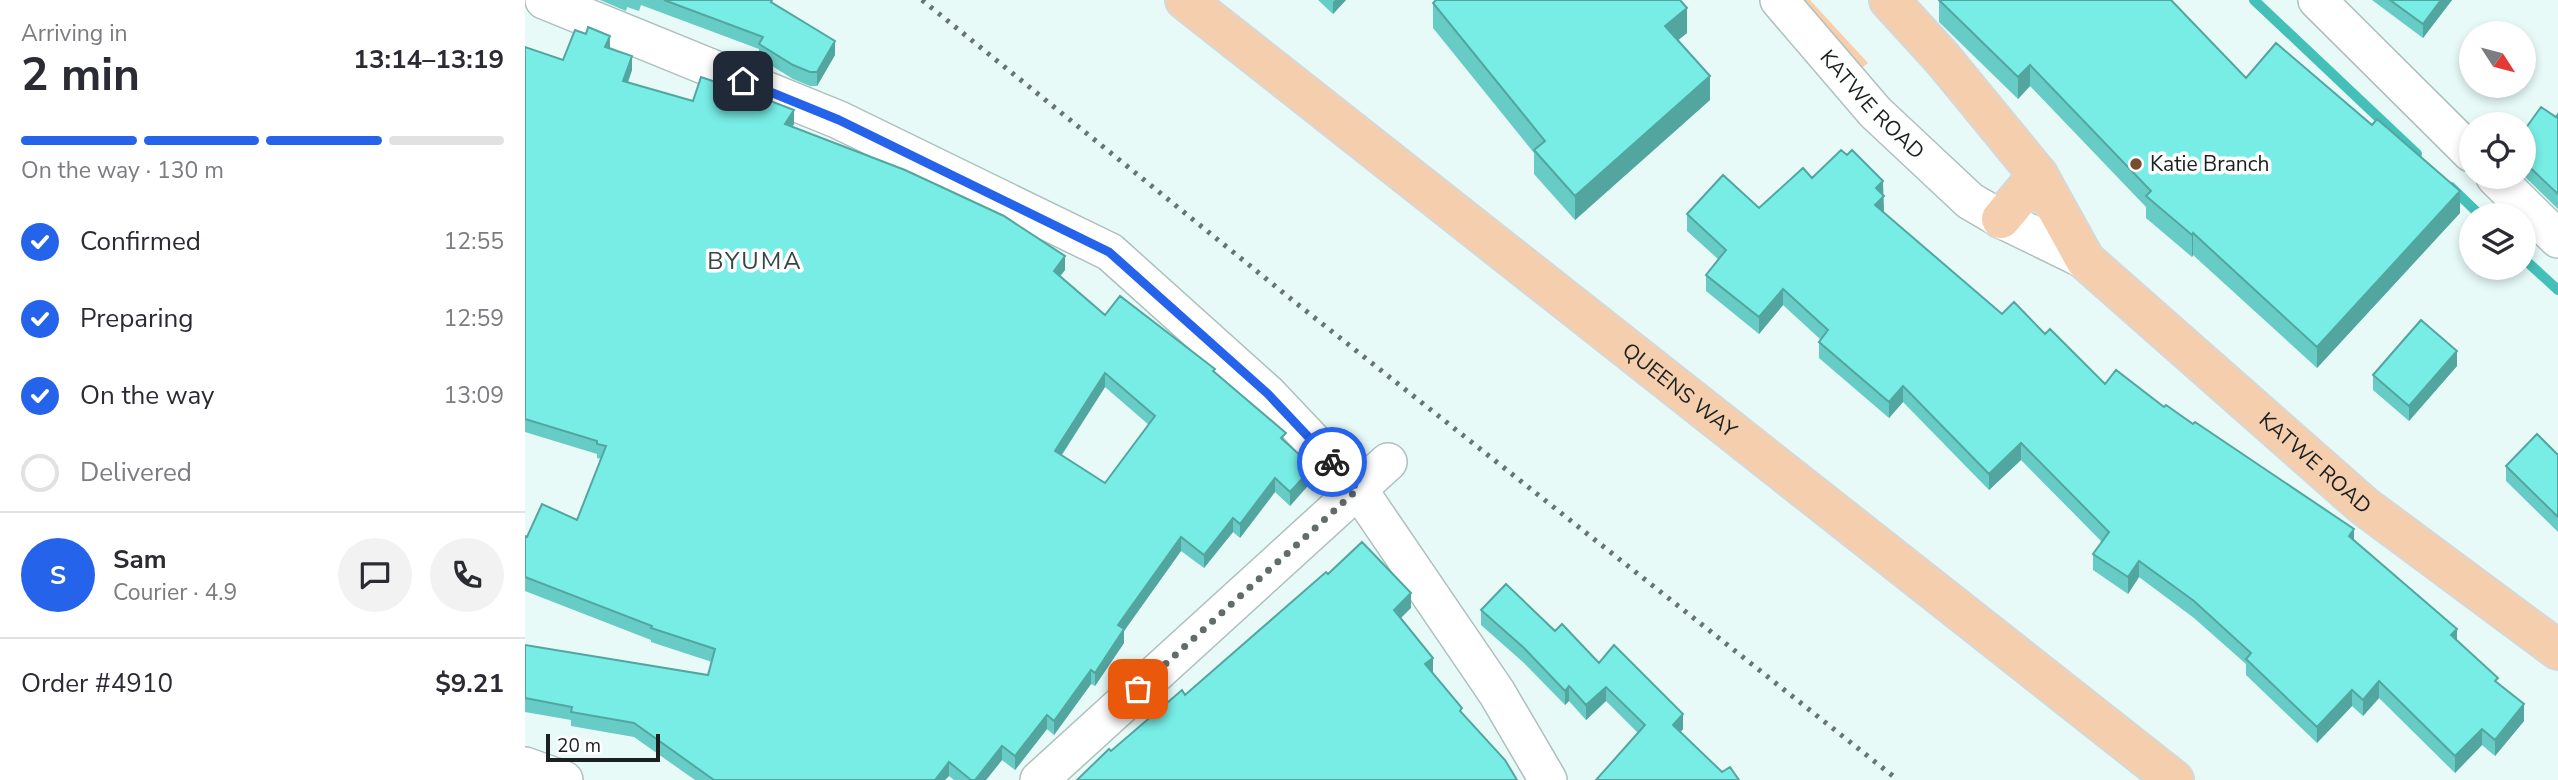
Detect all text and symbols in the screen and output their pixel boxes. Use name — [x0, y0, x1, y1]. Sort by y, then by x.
text: Arriving in — [21, 18, 128, 49]
north arrow — [2459, 21, 2536, 98]
map controls — [2459, 21, 2536, 280]
text: 13:14–13:19 — [353, 42, 504, 77]
text: 2 min — [21, 43, 140, 106]
street label: KATWE ROAD — [1814, 44, 1930, 165]
pin — [713, 51, 773, 111]
icon: home — [724, 62, 762, 100]
button: locate — [2459, 112, 2536, 189]
place label: Katie Branch — [2150, 150, 2269, 178]
text: On the way · 130 m — [21, 155, 224, 186]
marker: Katie Branch — [2128, 156, 2144, 172]
button: layers — [2459, 203, 2536, 280]
icon: check — [21, 223, 59, 261]
text: Confirmed — [80, 224, 201, 259]
text: 12:55 — [444, 226, 504, 257]
district label: BYUMA — [707, 245, 803, 277]
icon: check — [21, 300, 59, 338]
text: Preparing — [80, 301, 193, 336]
text: 12:59 — [444, 303, 504, 334]
street label: QUEENS WAY — [1617, 336, 1743, 444]
icon: check — [21, 377, 59, 415]
text: On the way — [80, 378, 214, 413]
text: 13:09 — [444, 380, 504, 411]
street label: KATWE ROAD — [2253, 406, 2377, 520]
courier — [1297, 427, 1367, 497]
icon: bike — [1313, 443, 1351, 481]
text: Delivered — [80, 455, 192, 490]
button: chat — [338, 538, 412, 612]
button: phone — [430, 538, 504, 612]
text: Sam — [113, 542, 166, 577]
text: S — [50, 558, 66, 593]
text: Courier · 4.9 — [113, 577, 237, 608]
pin — [1108, 659, 1168, 719]
text: Order #4910 — [21, 666, 173, 701]
text: $9.21 — [435, 666, 504, 701]
icon: bag — [1119, 670, 1157, 708]
scale bar — [546, 731, 660, 763]
text: 20 m — [557, 733, 601, 759]

